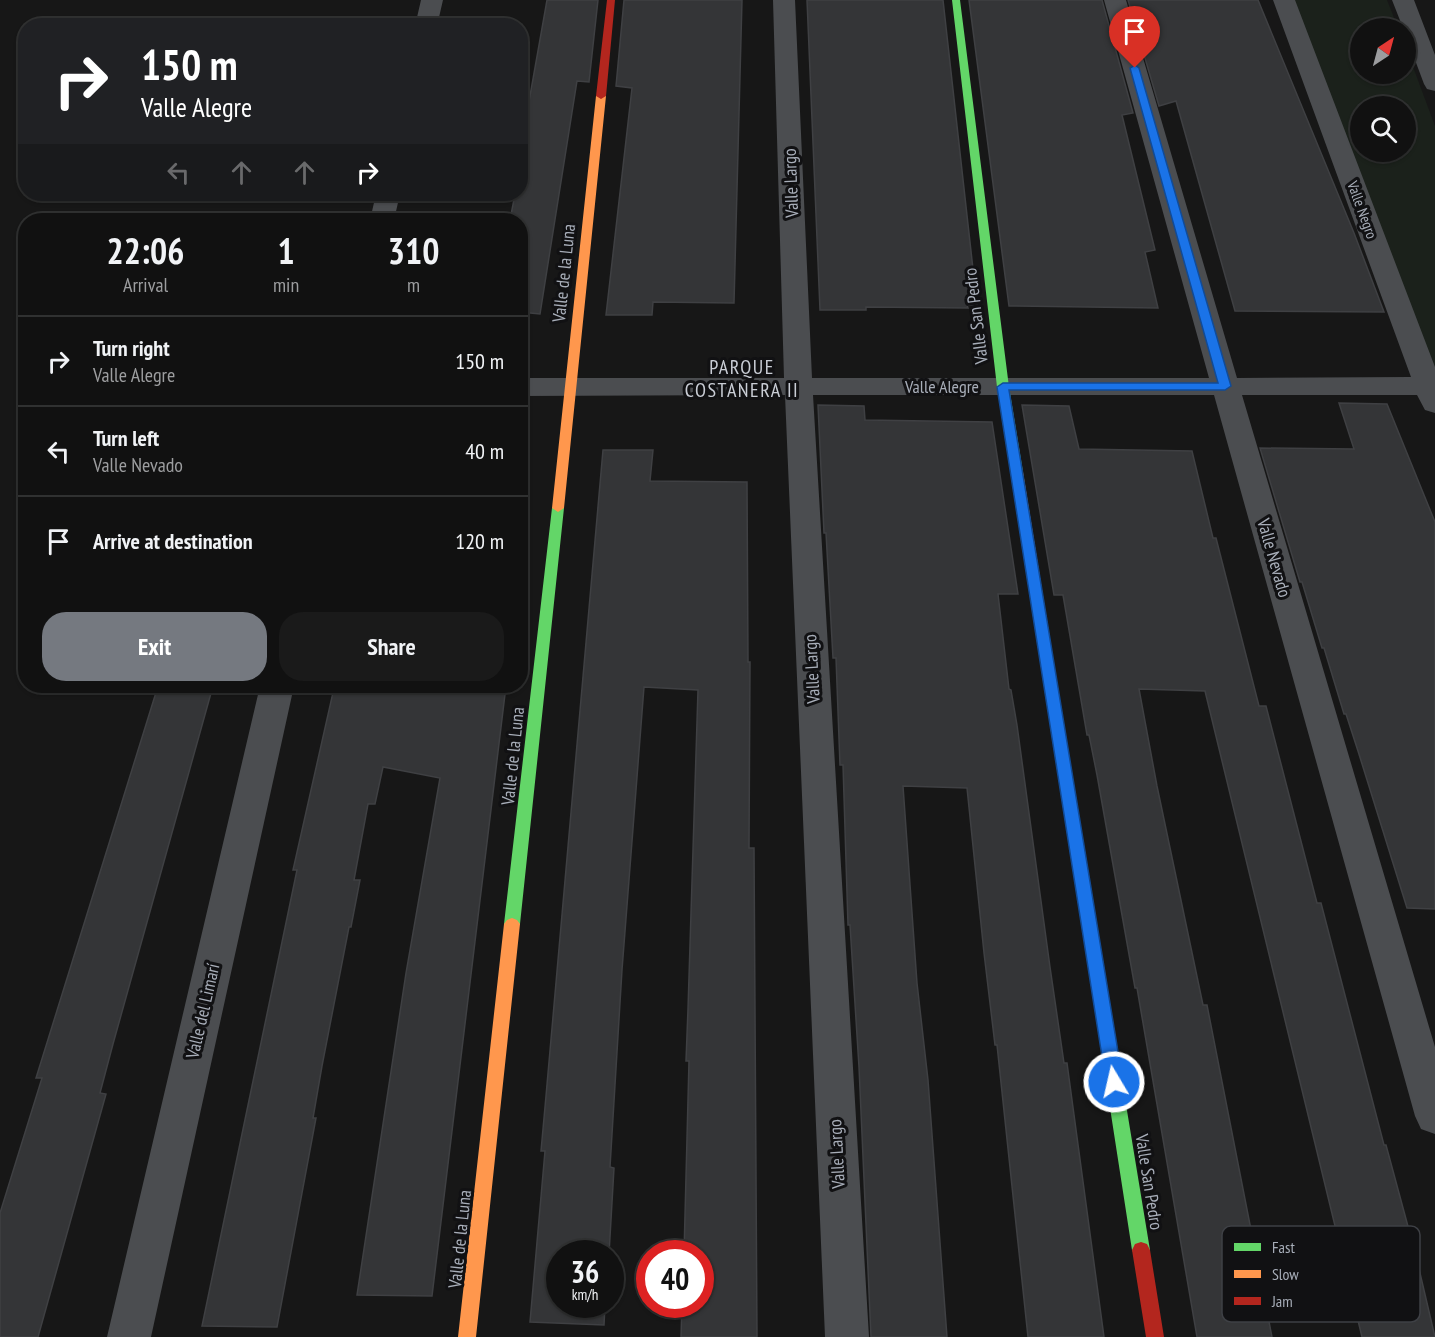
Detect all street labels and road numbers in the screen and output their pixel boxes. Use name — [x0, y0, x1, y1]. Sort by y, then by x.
street label: Valle Largo — [778, 148, 803, 219]
street label: Valle Negro — [1343, 177, 1382, 241]
street label: Valle de la Luna — [547, 223, 580, 324]
street label: Valle San Pedro — [958, 267, 993, 366]
street label: Valle Alegre — [904, 375, 979, 398]
street label: Valle Nevado — [1252, 515, 1297, 600]
street label: Valle Largo — [798, 634, 825, 705]
street label: Valle de la Luna — [496, 706, 529, 807]
street label: Valle del Limarí — [180, 961, 225, 1062]
street label: Valle Largo — [823, 1119, 850, 1190]
street label: Valle San Pedro — [1130, 1131, 1168, 1232]
street label: Valle de la Luna — [443, 1189, 476, 1290]

